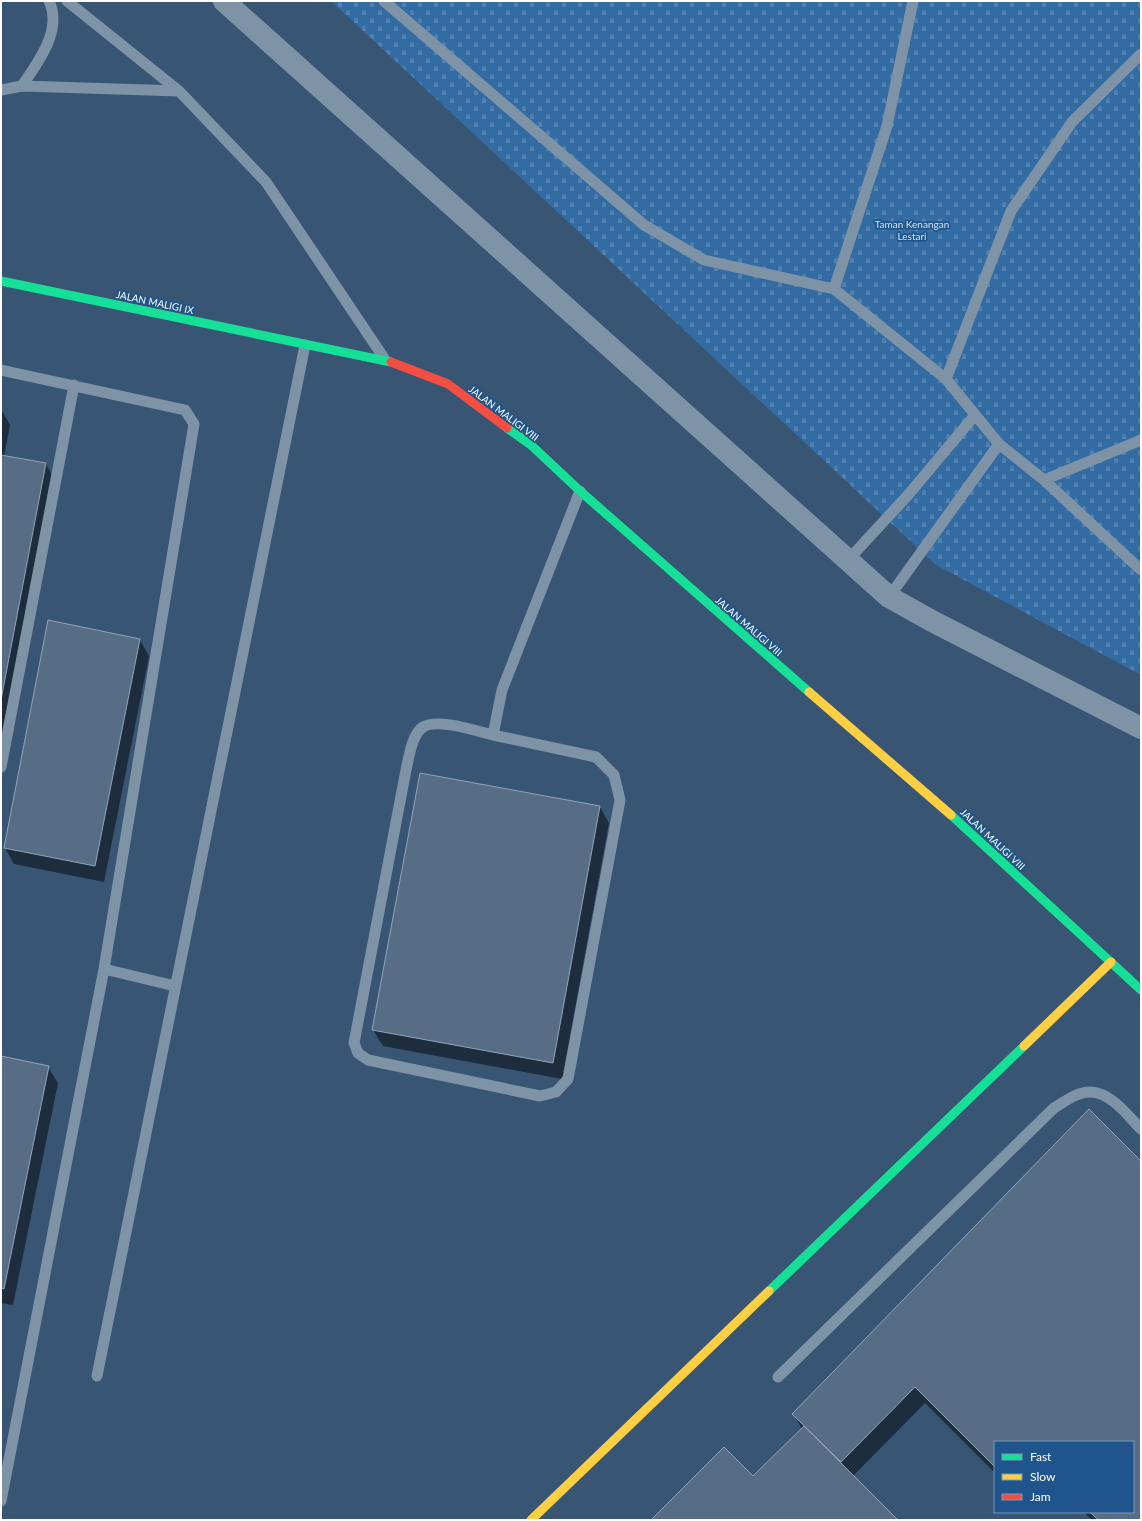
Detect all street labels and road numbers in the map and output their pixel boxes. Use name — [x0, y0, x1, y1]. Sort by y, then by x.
street label: JALAN MALIGI IX — [115, 288, 195, 316]
street label: JALAN MALIGI VIII — [467, 383, 541, 443]
street label: JALAN MALIGI VIII — [713, 594, 785, 658]
street label: JALAN MALIGI VIII — [958, 806, 1028, 872]

